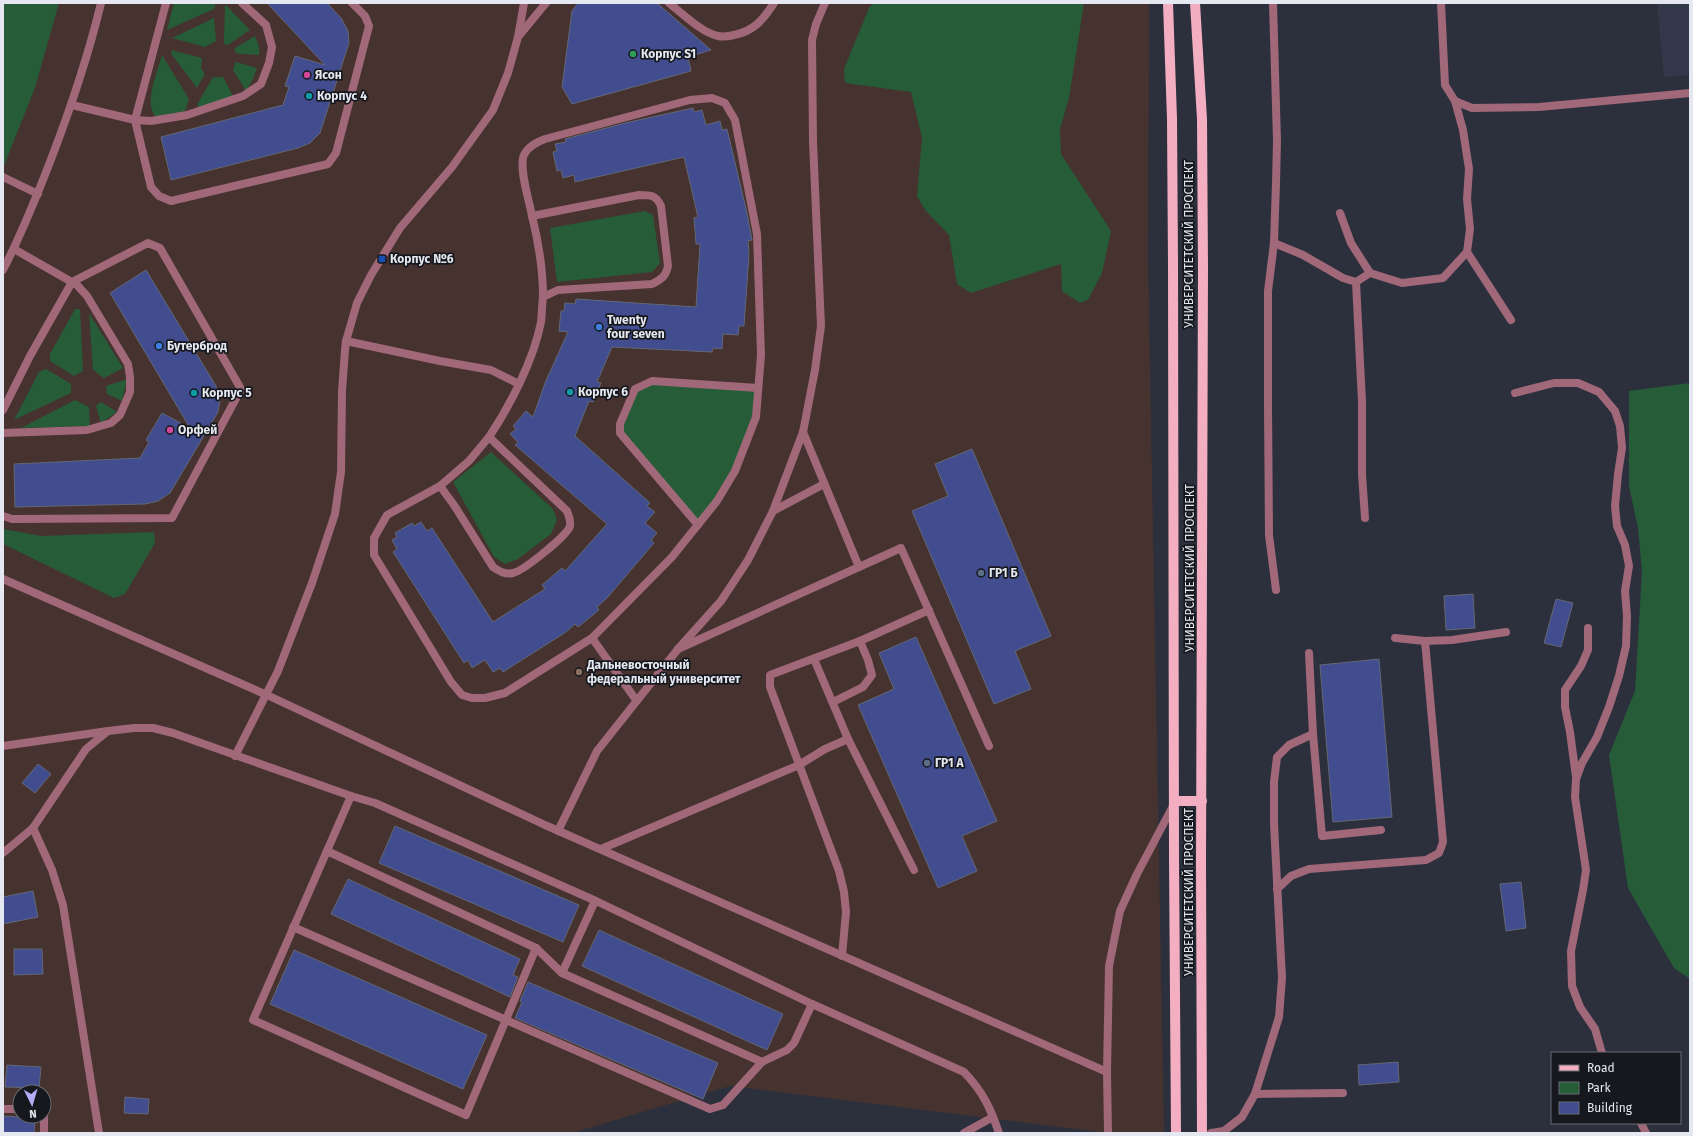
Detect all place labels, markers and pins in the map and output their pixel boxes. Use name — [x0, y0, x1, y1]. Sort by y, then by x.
place label: Корпус S1 — [641, 47, 696, 61]
marker: Корпус S1 — [628, 49, 638, 59]
place label: Ясон — [315, 68, 342, 82]
marker: Ясон — [302, 70, 312, 80]
place label: Корпус 4 — [317, 89, 367, 103]
marker: Корпус 4 — [304, 91, 314, 101]
place label: Корпус №6 — [390, 252, 454, 266]
marker: Корпус №6 — [377, 254, 387, 264]
place label: Twenty four seven — [607, 313, 665, 341]
marker: Twenty four seven — [594, 322, 604, 332]
place label: Бутерброд — [167, 339, 227, 353]
marker: Бутерброд — [154, 341, 164, 351]
place label: Корпус 6 — [578, 385, 628, 399]
place label: Корпус 5 — [202, 386, 252, 400]
marker: Корпус 6 — [565, 387, 575, 397]
marker: Корпус 5 — [189, 388, 199, 398]
place label: Орфей — [178, 423, 217, 437]
marker: Орфей — [165, 425, 175, 435]
place label: ГР1 Б — [989, 566, 1018, 580]
marker: ГР1 Б — [976, 568, 986, 578]
place label: Дальневосточный федеральный университет — [586, 658, 741, 686]
marker: Дальневосточный федеральный университет — [574, 667, 584, 677]
place label: ГР1 А — [935, 756, 965, 770]
marker: ГР1 А — [922, 758, 932, 768]

